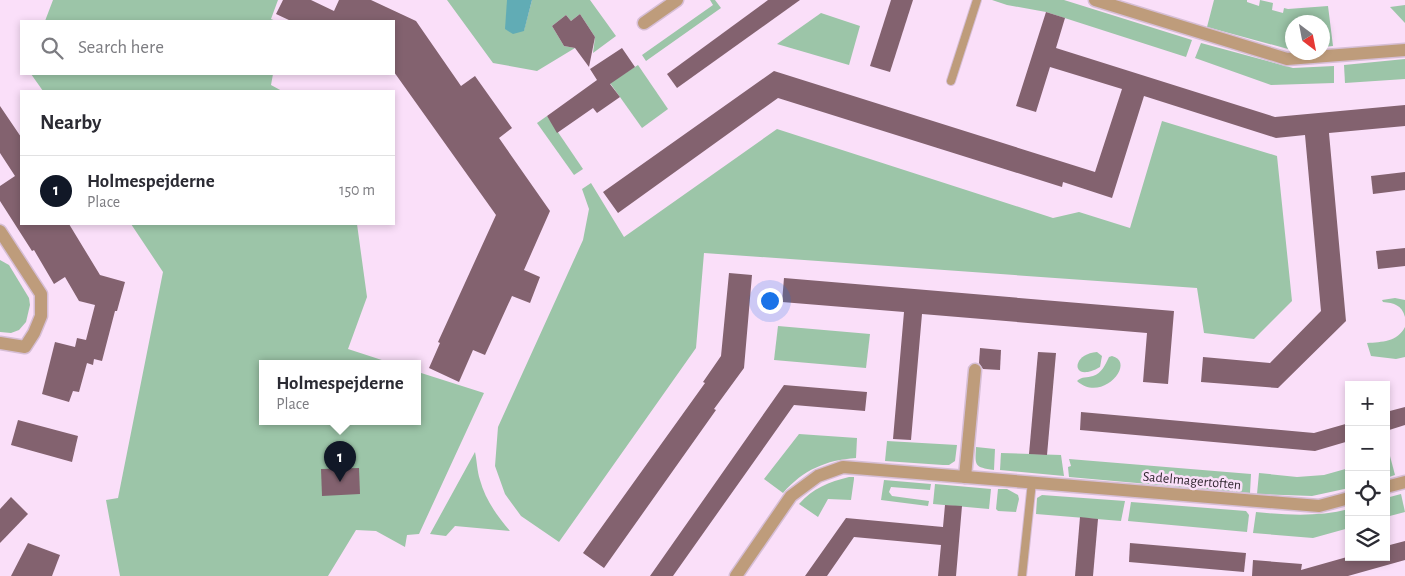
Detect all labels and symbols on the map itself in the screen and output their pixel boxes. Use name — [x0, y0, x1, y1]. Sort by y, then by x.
north arrow — [1285, 15, 1330, 60]
your location — [757, 288, 783, 314]
pin: 1 — [324, 441, 356, 482]
street label: Sadelmagertoften — [1142, 470, 1242, 492]

